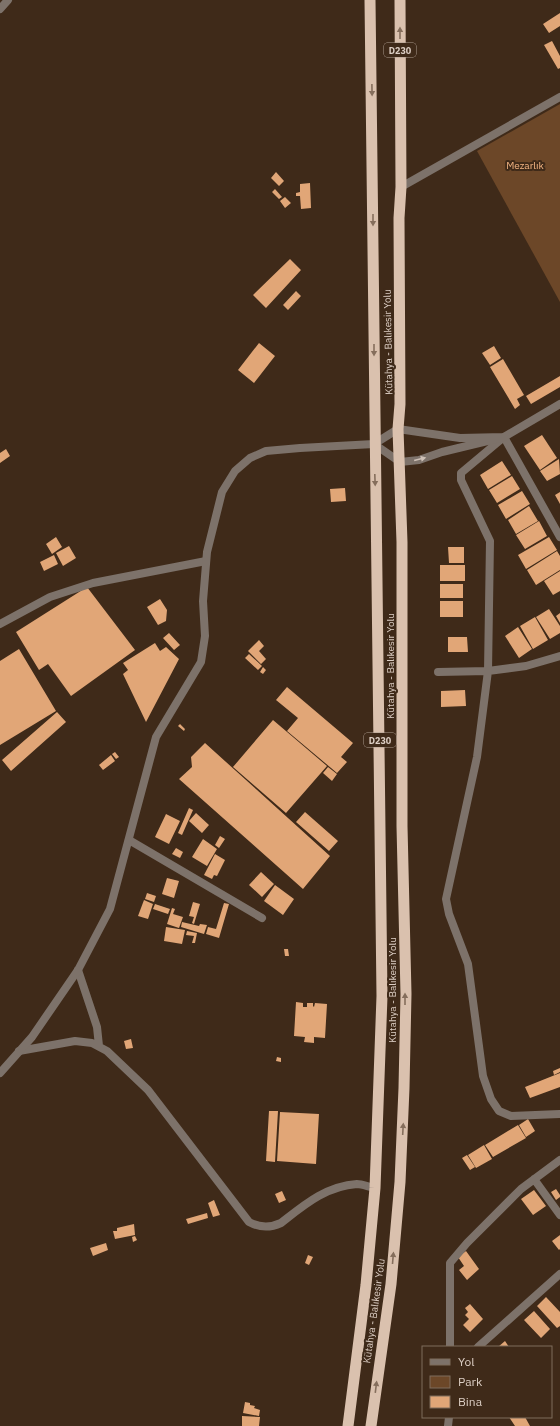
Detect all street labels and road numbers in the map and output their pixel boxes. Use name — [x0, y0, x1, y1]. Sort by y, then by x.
road number: D230 — [384, 43, 416, 57]
street label: Kütahya - Balıkesir Yolu — [381, 289, 395, 395]
street label: Kütahya - Balıkesir Yolu — [384, 613, 397, 719]
road number: D230 — [364, 733, 396, 747]
street label: Kütahya - Balıkesir Yolu — [386, 937, 399, 1043]
street label: Kütahya - Balıkesir Yolu — [360, 1258, 388, 1364]

